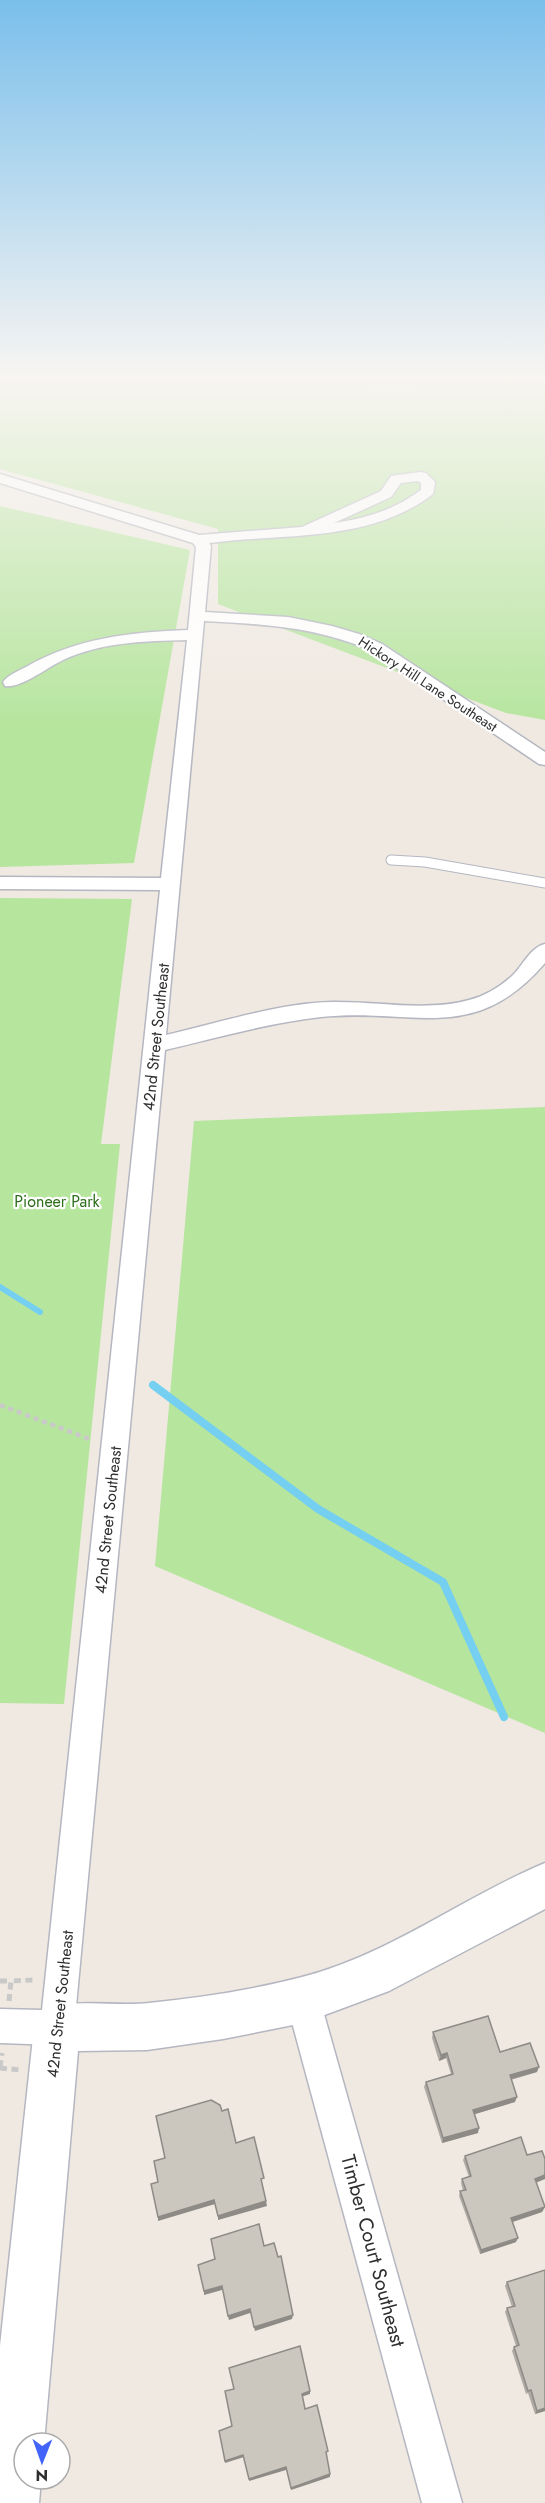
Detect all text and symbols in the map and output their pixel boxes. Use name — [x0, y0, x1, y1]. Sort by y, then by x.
street label: Hickory Hill Lane Southeast — [355, 632, 502, 737]
street label: 42nd Street Southeast — [137, 962, 175, 1112]
park label: Pioneer Park — [14, 1190, 101, 1213]
street label: 42nd Street Southeast — [89, 1445, 127, 1595]
street label: 42nd Street Southeast — [41, 1929, 79, 2079]
street label: Timber Court Southeast — [333, 2152, 413, 2351]
north arrow — [12, 2431, 72, 2491]
text: N — [35, 2464, 48, 2487]

